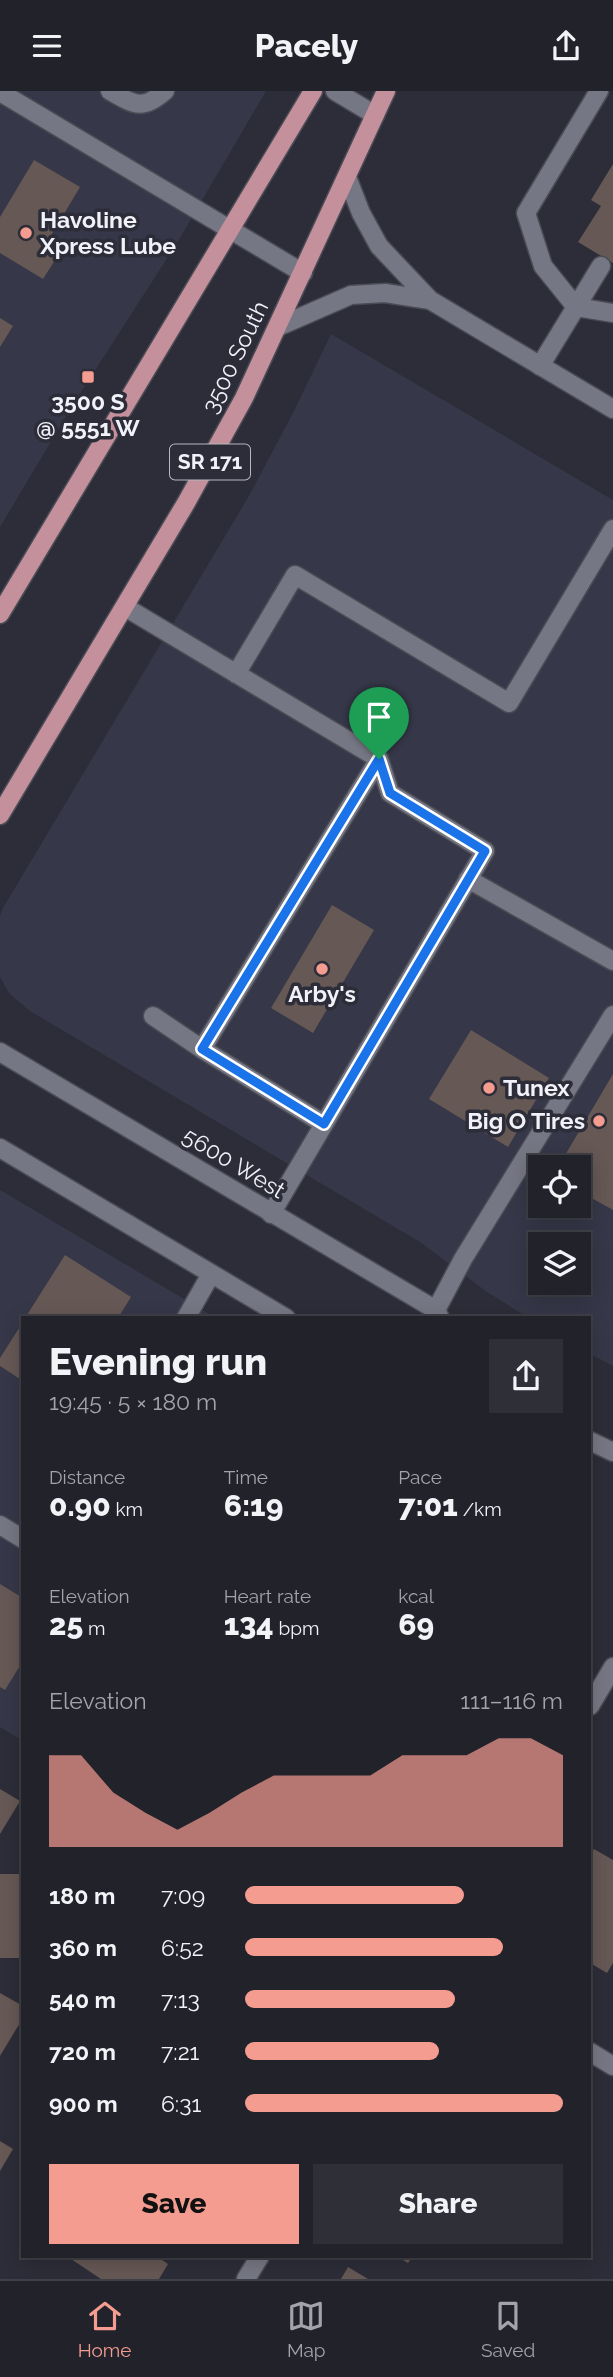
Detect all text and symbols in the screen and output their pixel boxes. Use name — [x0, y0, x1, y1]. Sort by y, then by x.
icon: menu — [28, 27, 66, 65]
text: Pacely — [255, 27, 358, 64]
icon: share — [547, 27, 585, 65]
place label: Havoline Xpress Lube — [39, 206, 176, 259]
marker: Havoline Xpress Lube — [18, 225, 34, 241]
street label: 3500 South — [196, 296, 273, 417]
marker: 3500 S @ 5551 W — [80, 369, 96, 385]
place label: 3500 S @ 5551 W — [36, 388, 141, 441]
road number: SR 171 — [170, 445, 250, 479]
pin — [349, 687, 409, 759]
icon: arrive — [360, 698, 398, 736]
marker: Arby's — [314, 961, 330, 977]
place label: Arby's — [288, 980, 356, 1007]
place label: Tunex — [503, 1074, 570, 1101]
marker: Tunex — [481, 1080, 497, 1096]
place label: Big O Tires — [467, 1107, 585, 1134]
marker: Big O Tires — [591, 1113, 607, 1129]
street label: 5600 West — [178, 1122, 291, 1204]
map controls — [528, 1155, 591, 1295]
button: locate — [528, 1155, 591, 1218]
button: layers — [528, 1232, 591, 1295]
text: Evening run — [49, 1339, 267, 1384]
button: share — [489, 1339, 563, 1413]
text: 19:45 · 5 × 180 m — [49, 1388, 217, 1415]
text: Distance — [49, 1466, 125, 1488]
text: Time — [224, 1466, 268, 1488]
text: Pace — [398, 1466, 442, 1488]
text: 0.90 — [49, 1488, 111, 1523]
text: 6:19 — [224, 1488, 283, 1523]
text: 7:01 — [398, 1488, 458, 1523]
text: km — [111, 1498, 143, 1520]
text: /km — [458, 1498, 502, 1520]
text: Elevation — [49, 1585, 130, 1607]
text: Heart rate — [224, 1585, 311, 1607]
text: kcal — [398, 1585, 434, 1607]
text: 25 — [49, 1607, 83, 1642]
text: 134 — [224, 1607, 274, 1642]
text: 69 — [398, 1607, 434, 1642]
text: m — [83, 1617, 105, 1639]
text: bpm — [274, 1617, 319, 1639]
text: Elevation — [49, 1687, 147, 1714]
text: 111–116 m — [460, 1687, 563, 1714]
text: 180 m — [49, 1882, 115, 1909]
text: 7:09 — [161, 1882, 205, 1909]
text: 360 m — [49, 1934, 117, 1961]
text: 6:52 — [161, 1934, 204, 1961]
text: 540 m — [49, 1986, 116, 2013]
text: 7:13 — [161, 1986, 200, 2013]
text: 720 m — [49, 2038, 116, 2065]
text: 7:21 — [161, 2038, 199, 2065]
text: 900 m — [49, 2090, 118, 2117]
text: 6:31 — [161, 2090, 201, 2117]
button: Save — [49, 2164, 299, 2244]
button: Share — [313, 2164, 563, 2244]
tab: Home — [78, 2297, 131, 2361]
tab: Map — [287, 2297, 326, 2361]
tab: Saved — [481, 2297, 535, 2361]

